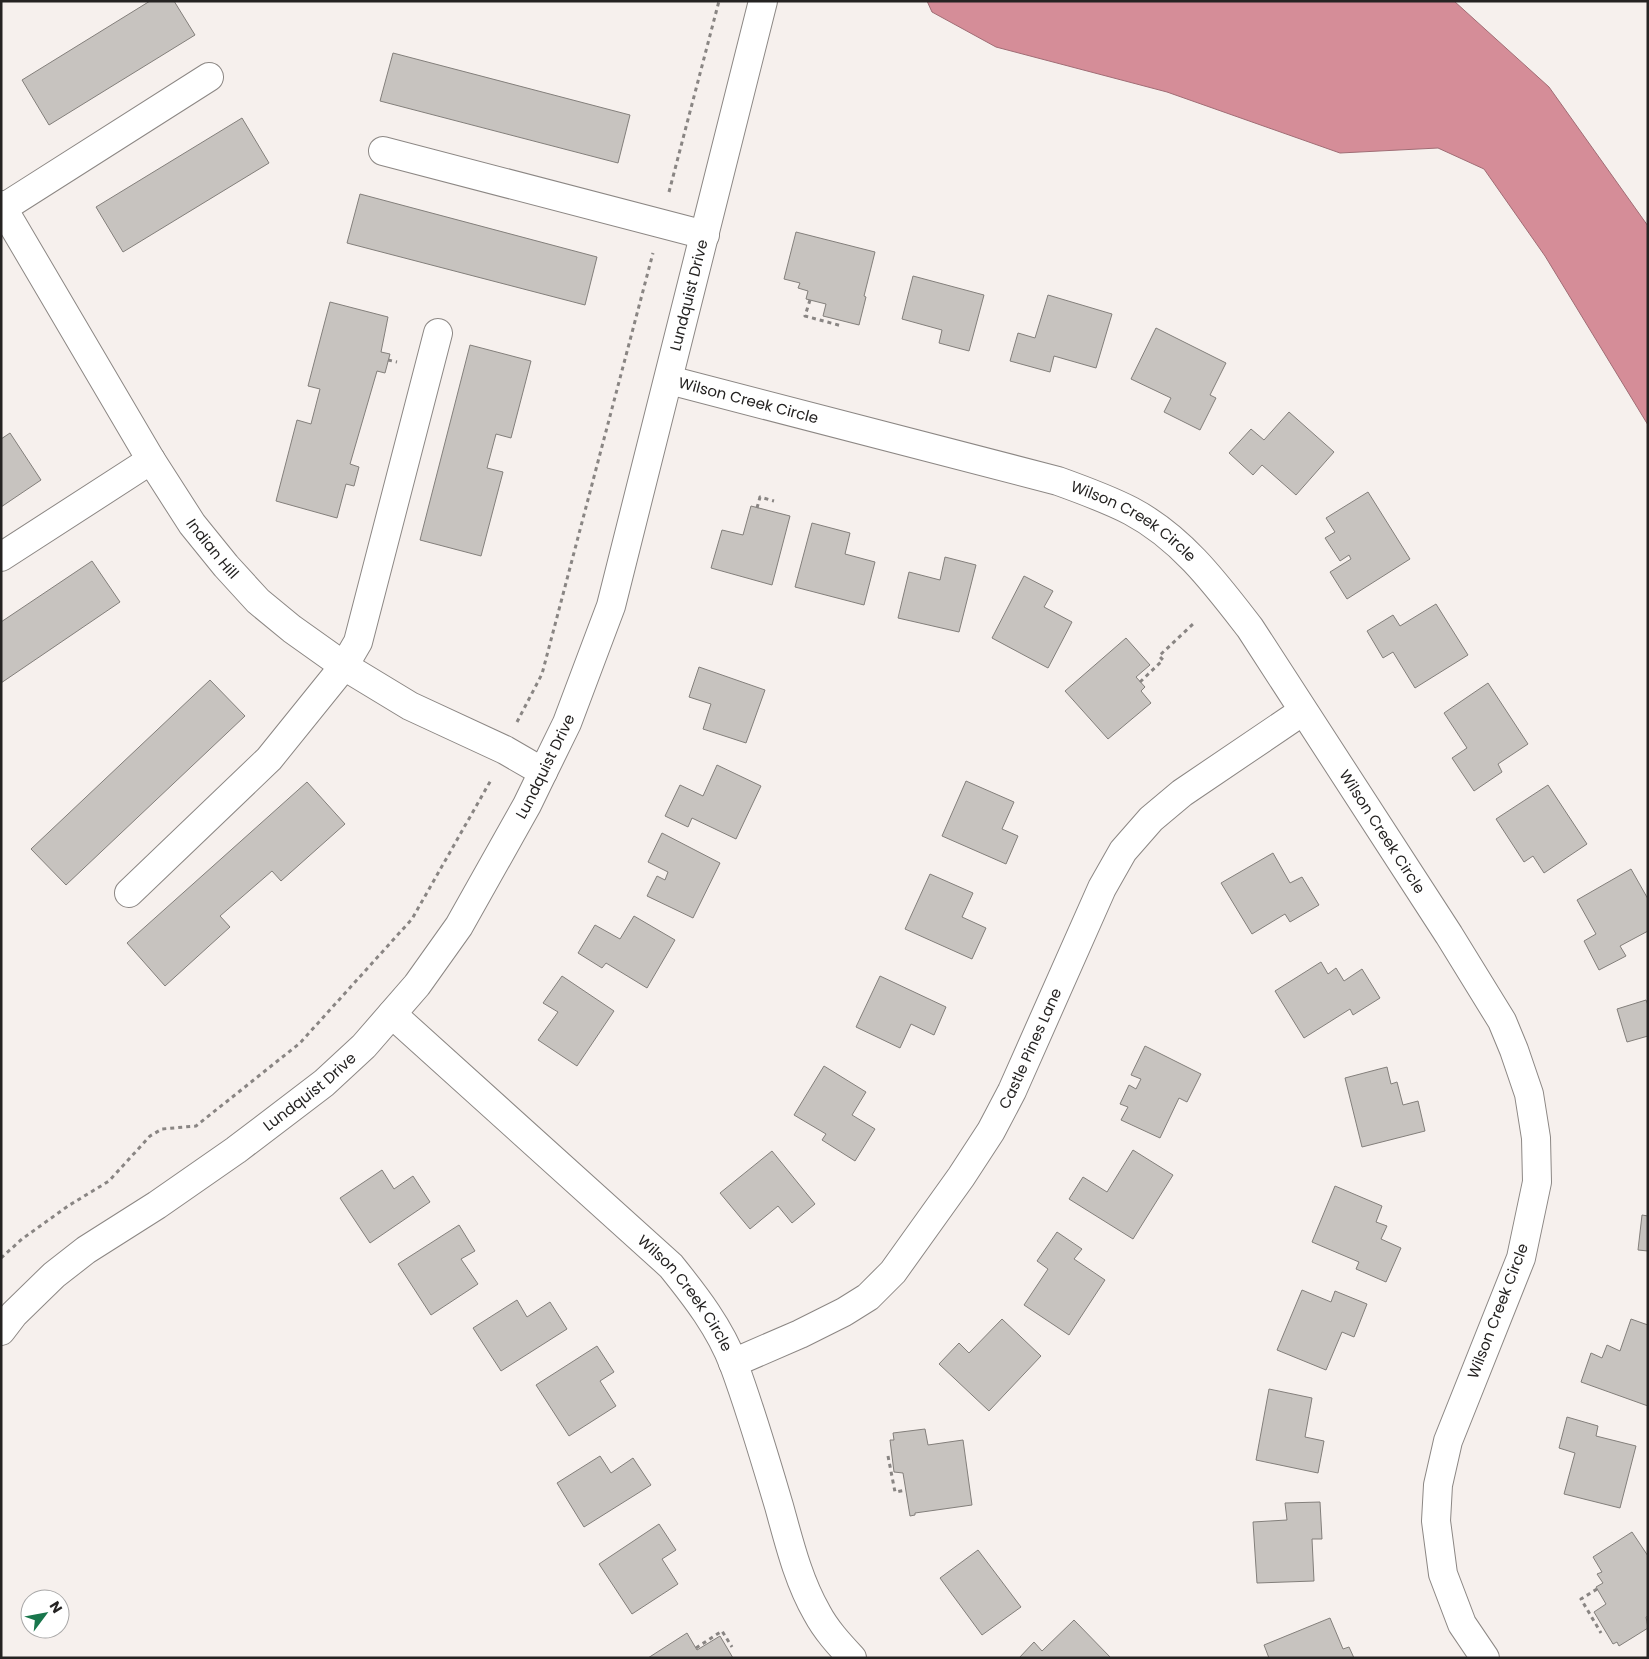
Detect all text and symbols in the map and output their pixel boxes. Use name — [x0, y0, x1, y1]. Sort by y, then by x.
street label: Lundquist Drive — [664, 237, 713, 353]
street label: Wilson Creek Circle — [676, 372, 821, 428]
street label: Wilson Creek Circle — [1068, 476, 1201, 566]
street label: Indian Hill — [181, 515, 244, 583]
street label: Lundquist Drive — [510, 711, 579, 823]
street label: Wilson Creek Circle — [1335, 766, 1430, 898]
street label: Castle Pines Lane — [993, 985, 1066, 1113]
street label: Lundquist Drive — [259, 1048, 360, 1136]
street label: Wilson Creek Circle — [633, 1230, 738, 1355]
street label: Wilson Creek Circle — [1462, 1240, 1533, 1382]
north arrow — [20, 1589, 70, 1639]
text: N — [45, 1597, 67, 1617]

